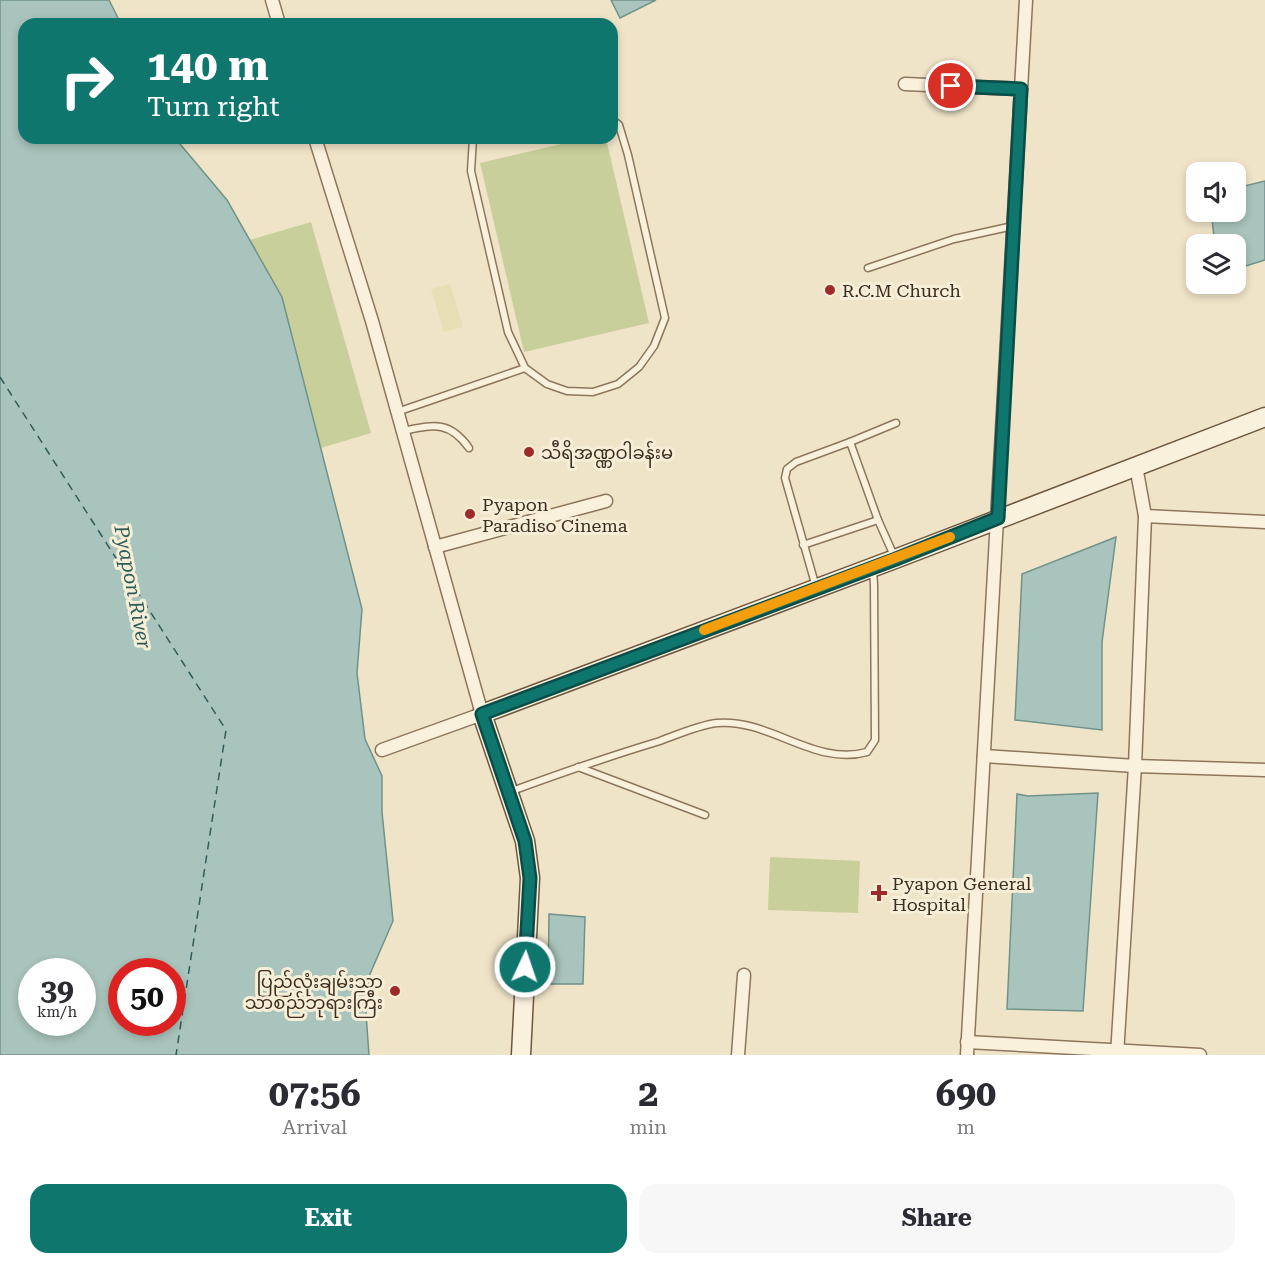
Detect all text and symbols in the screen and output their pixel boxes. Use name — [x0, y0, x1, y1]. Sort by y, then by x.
text: 140 m — [147, 41, 269, 90]
icon: right — [48, 42, 126, 120]
pin — [925, 60, 976, 111]
icon: arrive — [934, 69, 967, 102]
text: Turn right — [147, 91, 280, 123]
map controls — [1186, 162, 1246, 294]
button: sound — [1186, 162, 1246, 222]
button: layers — [1186, 234, 1246, 294]
place label: R.C.M Church — [842, 280, 961, 301]
marker: R.C.M Church — [823, 283, 837, 297]
place label: သီရိအဏ္ဏဝါခန်းမ — [541, 439, 673, 468]
marker: သီရိအဏ္ဏဝါခန်းမ — [522, 445, 536, 459]
place label: Pyapon Paradiso Cinema — [482, 494, 628, 536]
marker: Pyapon Paradiso Cinema — [463, 507, 477, 521]
water label: Pyapon River — [109, 522, 157, 651]
place label: Pyapon General Hospital — [892, 873, 1032, 915]
marker: Pyapon General Hospital — [870, 884, 888, 902]
position arrow — [493, 935, 557, 999]
speed limit sign: 50 — [108, 958, 186, 1036]
place label: ပြည်လုံးချမ်းသာ သာစည်ဘုရားကြီး — [245, 969, 383, 1018]
text: 39 — [40, 972, 74, 1007]
marker: ပြည်လုံးချမ်းသာ သာစည်ဘုရားကြီး — [388, 984, 402, 998]
text: km/h — [37, 1003, 77, 1021]
text: 07:56 — [269, 1073, 361, 1115]
text: 2 — [638, 1073, 658, 1115]
text: 690 — [936, 1073, 996, 1115]
text: Arrival — [282, 1115, 347, 1139]
text: min — [629, 1115, 667, 1139]
text: m — [957, 1115, 975, 1139]
button: Exit — [30, 1184, 627, 1253]
button: Share — [639, 1184, 1235, 1253]

